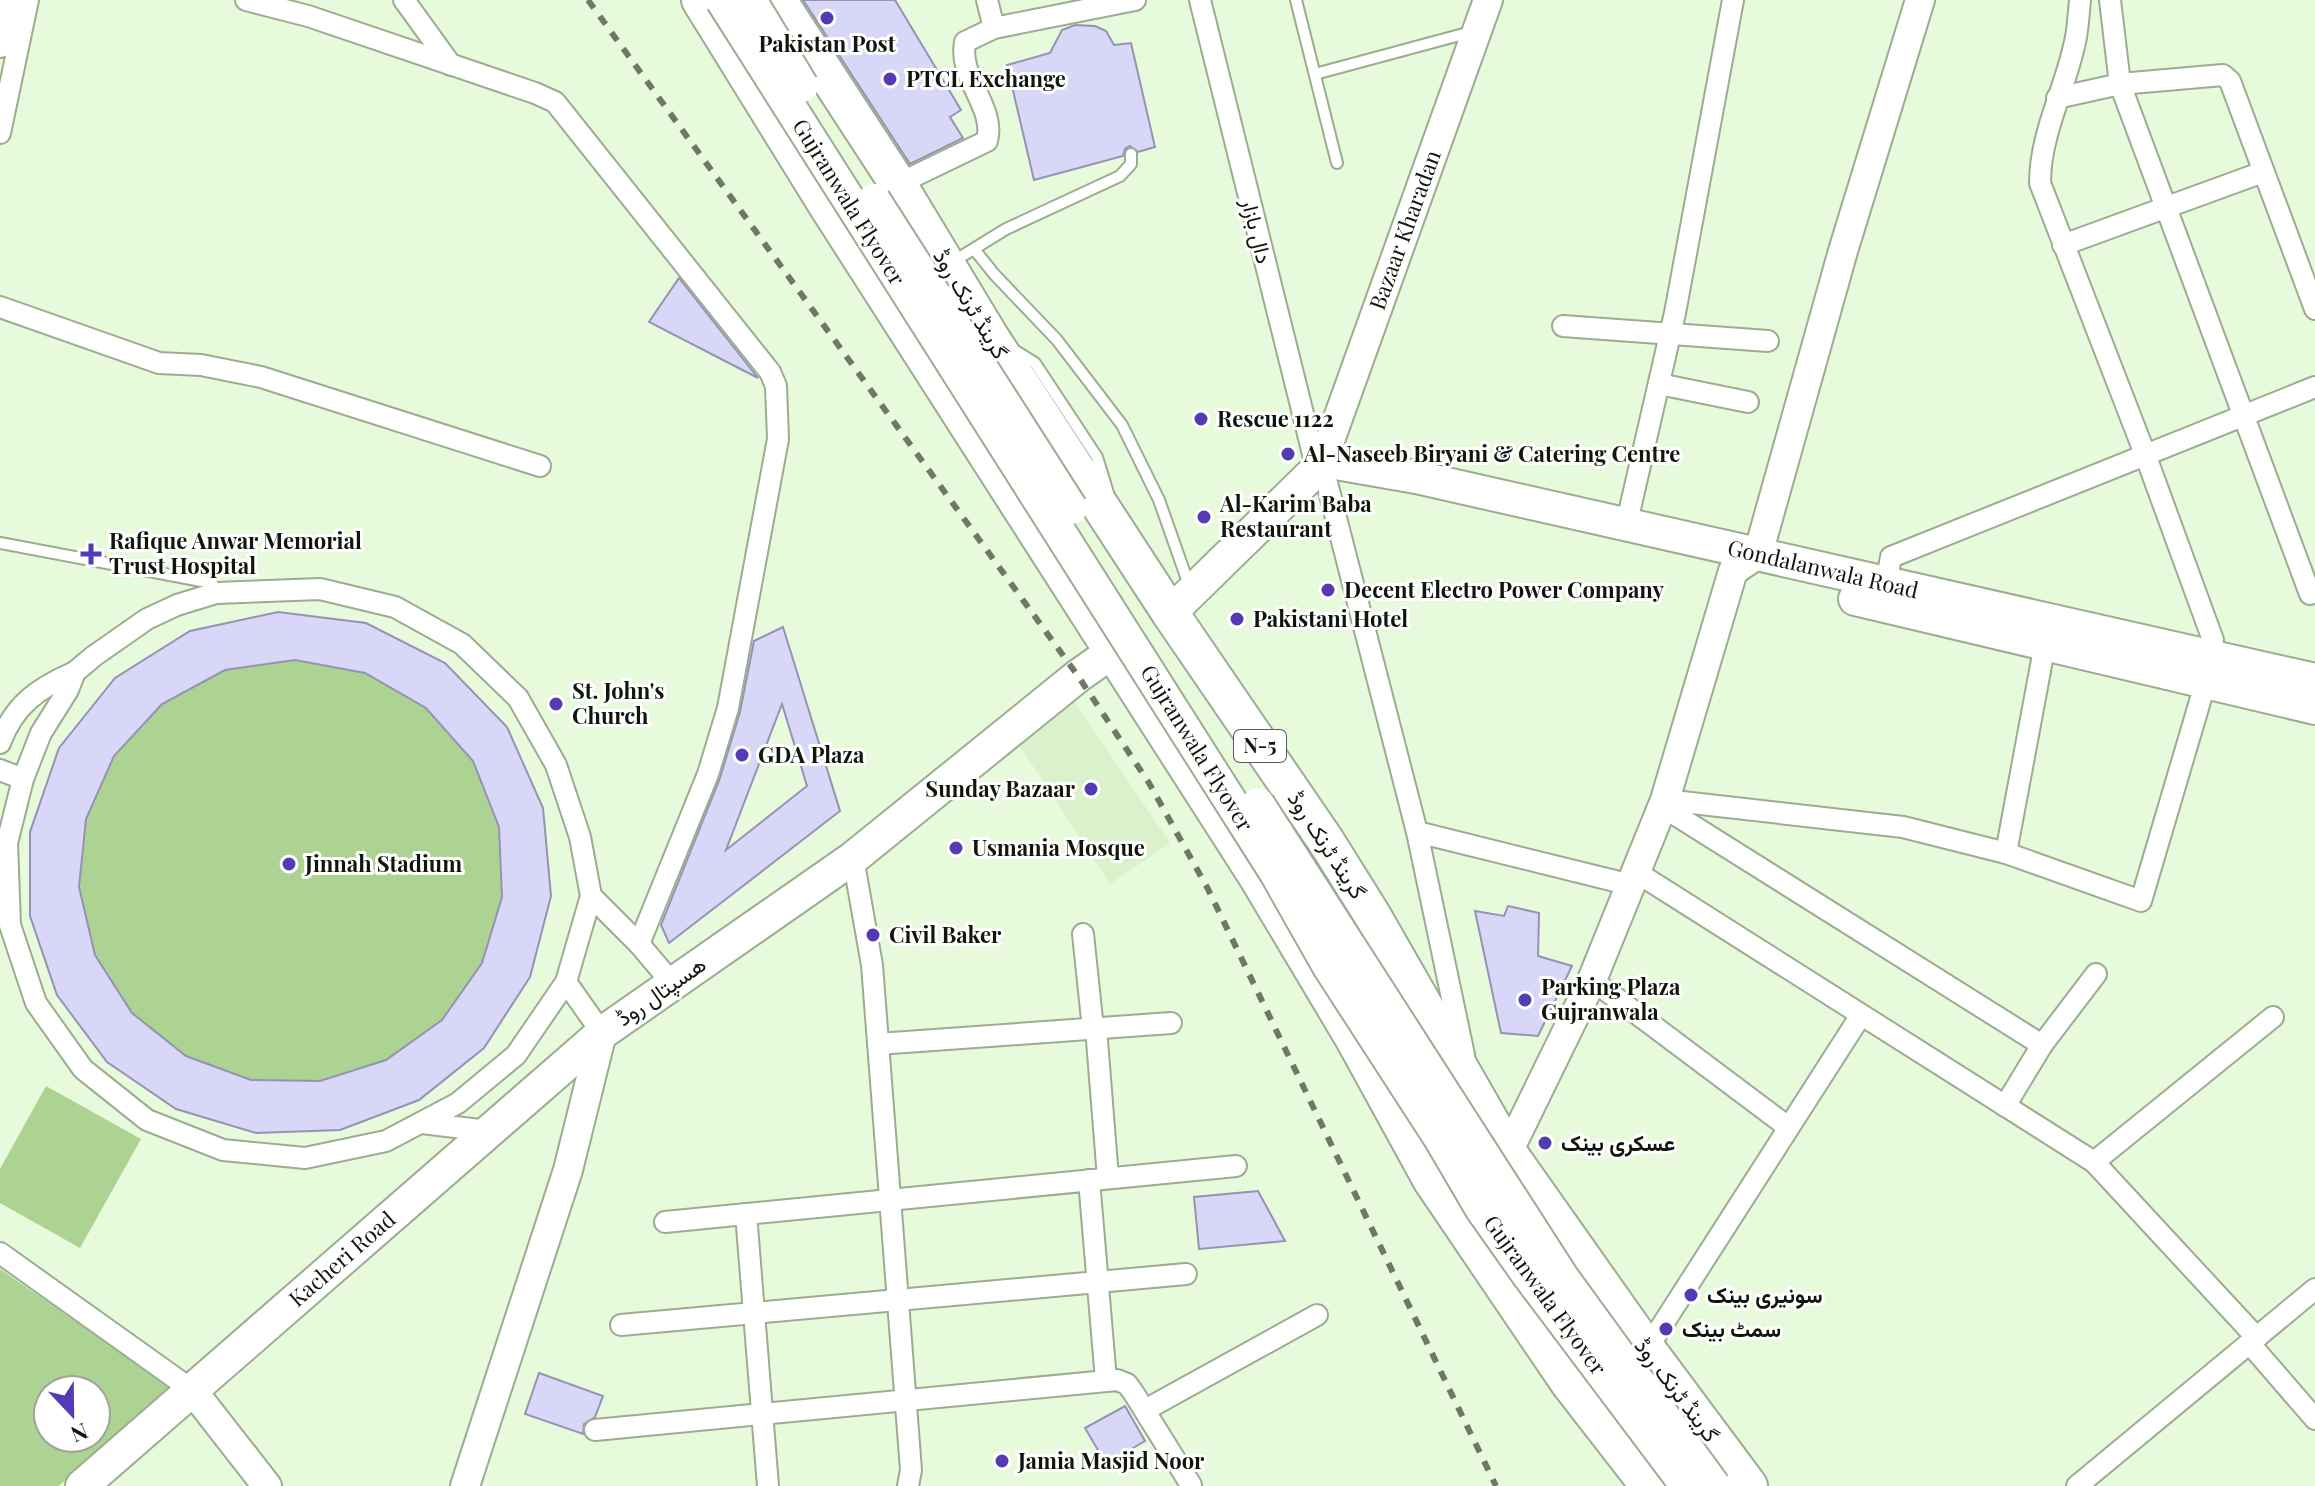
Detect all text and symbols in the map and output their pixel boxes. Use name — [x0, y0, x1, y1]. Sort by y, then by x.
marker: Pakistan Post — [818, 9, 836, 27]
place label: Pakistan Post — [758, 28, 896, 58]
place label: PTCL Exchange — [906, 63, 1066, 93]
marker: PTCL Exchange — [881, 70, 899, 88]
street label: Gujranwala Flyover — [787, 113, 913, 291]
street label: Bazaar Kharadan — [1361, 146, 1447, 314]
street label: دال بازار — [1235, 194, 1281, 266]
street label: گرینڈ ٹرنک روڈ — [927, 243, 1017, 364]
place label: Rescue 1122 — [1217, 403, 1334, 433]
marker: Rescue 1122 — [1192, 410, 1210, 428]
place label: Al-Naseeb Biryani & Catering Centre — [1303, 438, 1680, 468]
marker: Al-Naseeb Biryani & Catering Centre — [1279, 445, 1297, 463]
place label: Al-Karim Baba Restaurant — [1219, 488, 1372, 543]
marker: Al-Karim Baba Restaurant — [1195, 508, 1213, 526]
place label: Rafique Anwar Memorial Trust Hospital — [109, 525, 362, 580]
street label: Gondalanwala Road — [1725, 531, 1922, 605]
marker: Rafique Anwar Memorial Trust Hospital — [80, 543, 102, 565]
place label: Decent Electro Power Company — [1344, 574, 1665, 604]
marker: Decent Electro Power Company — [1319, 581, 1337, 599]
place label: Pakistani Hotel — [1253, 603, 1408, 633]
marker: Pakistani Hotel — [1228, 610, 1246, 628]
street label: Gujranwala Flyover — [1135, 659, 1261, 837]
place label: St. John's Church — [572, 675, 664, 730]
marker: St. John's Church — [547, 695, 565, 713]
road number: N-5 — [1234, 730, 1286, 762]
place label: GDA Plaza — [758, 739, 865, 769]
marker: GDA Plaza — [733, 746, 751, 764]
place label: Sunday Bazaar — [925, 773, 1076, 803]
marker: Sunday Bazaar — [1082, 780, 1100, 798]
street label: گرینڈ ٹرنک روڈ — [1282, 785, 1374, 904]
place label: Usmania Mosque — [972, 832, 1145, 862]
marker: Usmania Mosque — [947, 839, 965, 857]
place label: Jinnah Stadium — [304, 848, 462, 878]
marker: Jinnah Stadium — [280, 855, 298, 873]
place label: Civil Baker — [889, 919, 1002, 949]
marker: Civil Baker — [864, 926, 882, 944]
street label: ھسپتال روڈ — [610, 948, 712, 1033]
place label: Parking Plaza Gujranwala — [1541, 971, 1681, 1026]
marker: Parking Plaza Gujranwala — [1516, 991, 1534, 1009]
place label: عسکری بینک — [1561, 1127, 1675, 1157]
marker: عسکری بینک — [1536, 1134, 1554, 1152]
street label: Kacheri Road — [282, 1204, 401, 1313]
street label: Gujranwala Flyover — [1478, 1208, 1614, 1381]
place label: سونیری بینک — [1707, 1279, 1823, 1309]
marker: سونیری بینک — [1682, 1286, 1700, 1304]
place label: سمٹ بینک — [1682, 1313, 1781, 1343]
marker: سمٹ بینک — [1657, 1320, 1675, 1338]
street label: گرینڈ ٹرنک روڈ — [1629, 1331, 1727, 1448]
north arrow — [32, 1374, 112, 1454]
text: N — [67, 1417, 93, 1450]
place label: Jamia Masjid Noor — [1017, 1445, 1205, 1475]
marker: Jamia Masjid Noor — [993, 1452, 1011, 1470]

